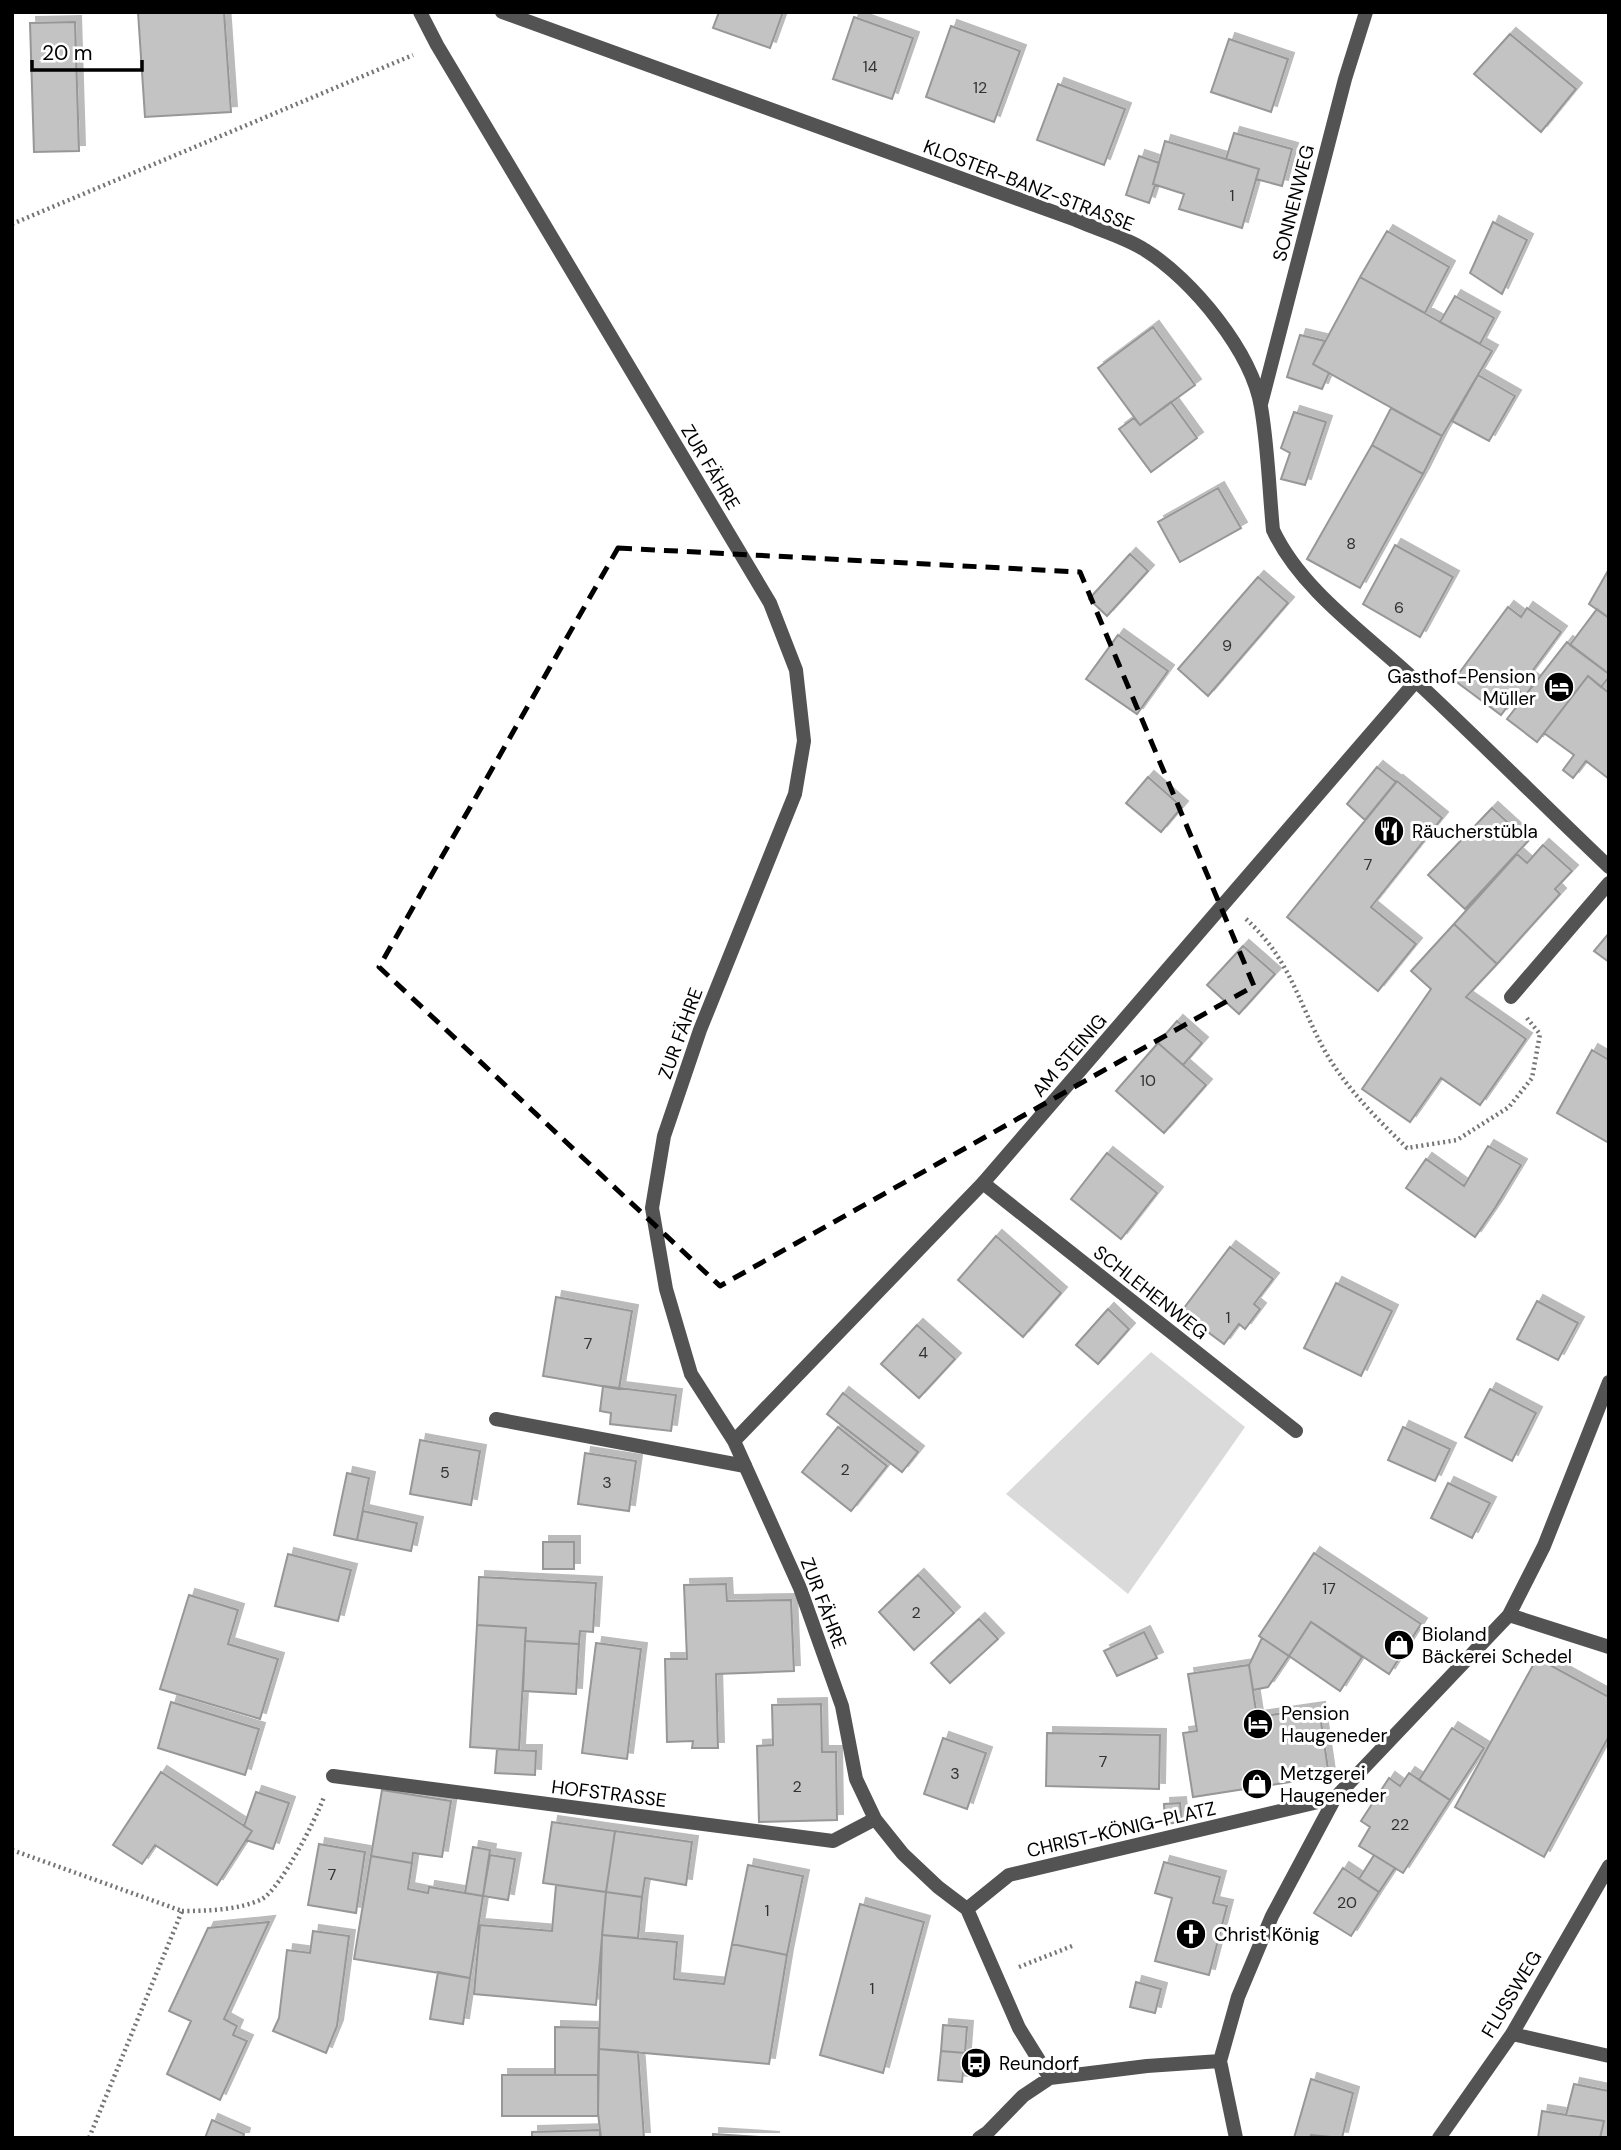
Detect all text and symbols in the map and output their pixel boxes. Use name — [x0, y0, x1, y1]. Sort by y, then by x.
scale bar — [32, 28, 142, 72]
text: 20 m — [42, 39, 93, 67]
house number: 14 — [863, 56, 878, 77]
house number: 12 — [973, 77, 987, 98]
street label: KLOSTER-BANZ-STRASSE — [920, 134, 1138, 237]
street label: SONNENWEG — [1267, 142, 1320, 264]
house number: 1 — [1230, 185, 1235, 206]
street label: ZUR FÄHRE — [675, 420, 746, 515]
house number: 8 — [1346, 533, 1356, 554]
house number: 6 — [1394, 597, 1404, 618]
house number: 9 — [1222, 635, 1232, 656]
place label: Gasthof-Pension Müller — [1387, 664, 1536, 711]
hotel icon: Gasthof-Pension Müller — [1542, 670, 1576, 704]
restaurant icon: Räucherstübla — [1372, 814, 1406, 848]
place label: Räucherstübla — [1412, 819, 1538, 844]
house number: 7 — [1364, 854, 1372, 875]
street label: ZUR FÄHRE — [652, 984, 709, 1082]
street label: AM STEINIG — [1026, 1009, 1112, 1102]
house number: 10 — [1140, 1070, 1156, 1091]
street label: SCHLEHENWEG — [1088, 1240, 1213, 1345]
house number: 1 — [1226, 1307, 1231, 1328]
house number: 7 — [584, 1333, 592, 1354]
house number: 4 — [918, 1342, 928, 1363]
house number: 2 — [840, 1459, 850, 1480]
house number: 5 — [440, 1462, 450, 1483]
house number: 3 — [602, 1472, 612, 1493]
street label: ZUR FÄHRE — [795, 1554, 852, 1652]
house number: 17 — [1322, 1578, 1336, 1599]
house number: 2 — [911, 1602, 921, 1623]
place label: Bioland Bäckerei Schedel — [1422, 1622, 1572, 1669]
shop icon: Bioland Bäckerei Schedel — [1382, 1628, 1416, 1662]
place label: Pension Haugeneder — [1281, 1701, 1388, 1748]
hotel icon: Pension Haugeneder — [1241, 1707, 1275, 1741]
house number: 7 — [1099, 1751, 1107, 1772]
place label: Metzgerei Haugeneder — [1280, 1761, 1387, 1808]
house number: 3 — [950, 1763, 960, 1784]
shop icon: Metzgerei Haugeneder — [1240, 1767, 1274, 1801]
street label: HOFSTRASSE — [550, 1774, 668, 1813]
house number: 2 — [792, 1776, 802, 1797]
street label: CHRIST-KÖNIG-PLATZ — [1024, 1796, 1218, 1863]
house number: 22 — [1391, 1814, 1409, 1835]
house number: 7 — [328, 1864, 336, 1885]
house number: 20 — [1337, 1892, 1357, 1913]
house number: 1 — [765, 1900, 770, 1921]
church icon: Christ König — [1174, 1917, 1208, 1951]
place label: Christ König — [1214, 1922, 1320, 1947]
street label: FLUSSWEG — [1476, 1946, 1547, 2042]
house number: 1 — [870, 1978, 875, 1999]
bus stop icon: Reundorf — [959, 2046, 993, 2080]
place label: Reundorf — [999, 2051, 1079, 2076]

